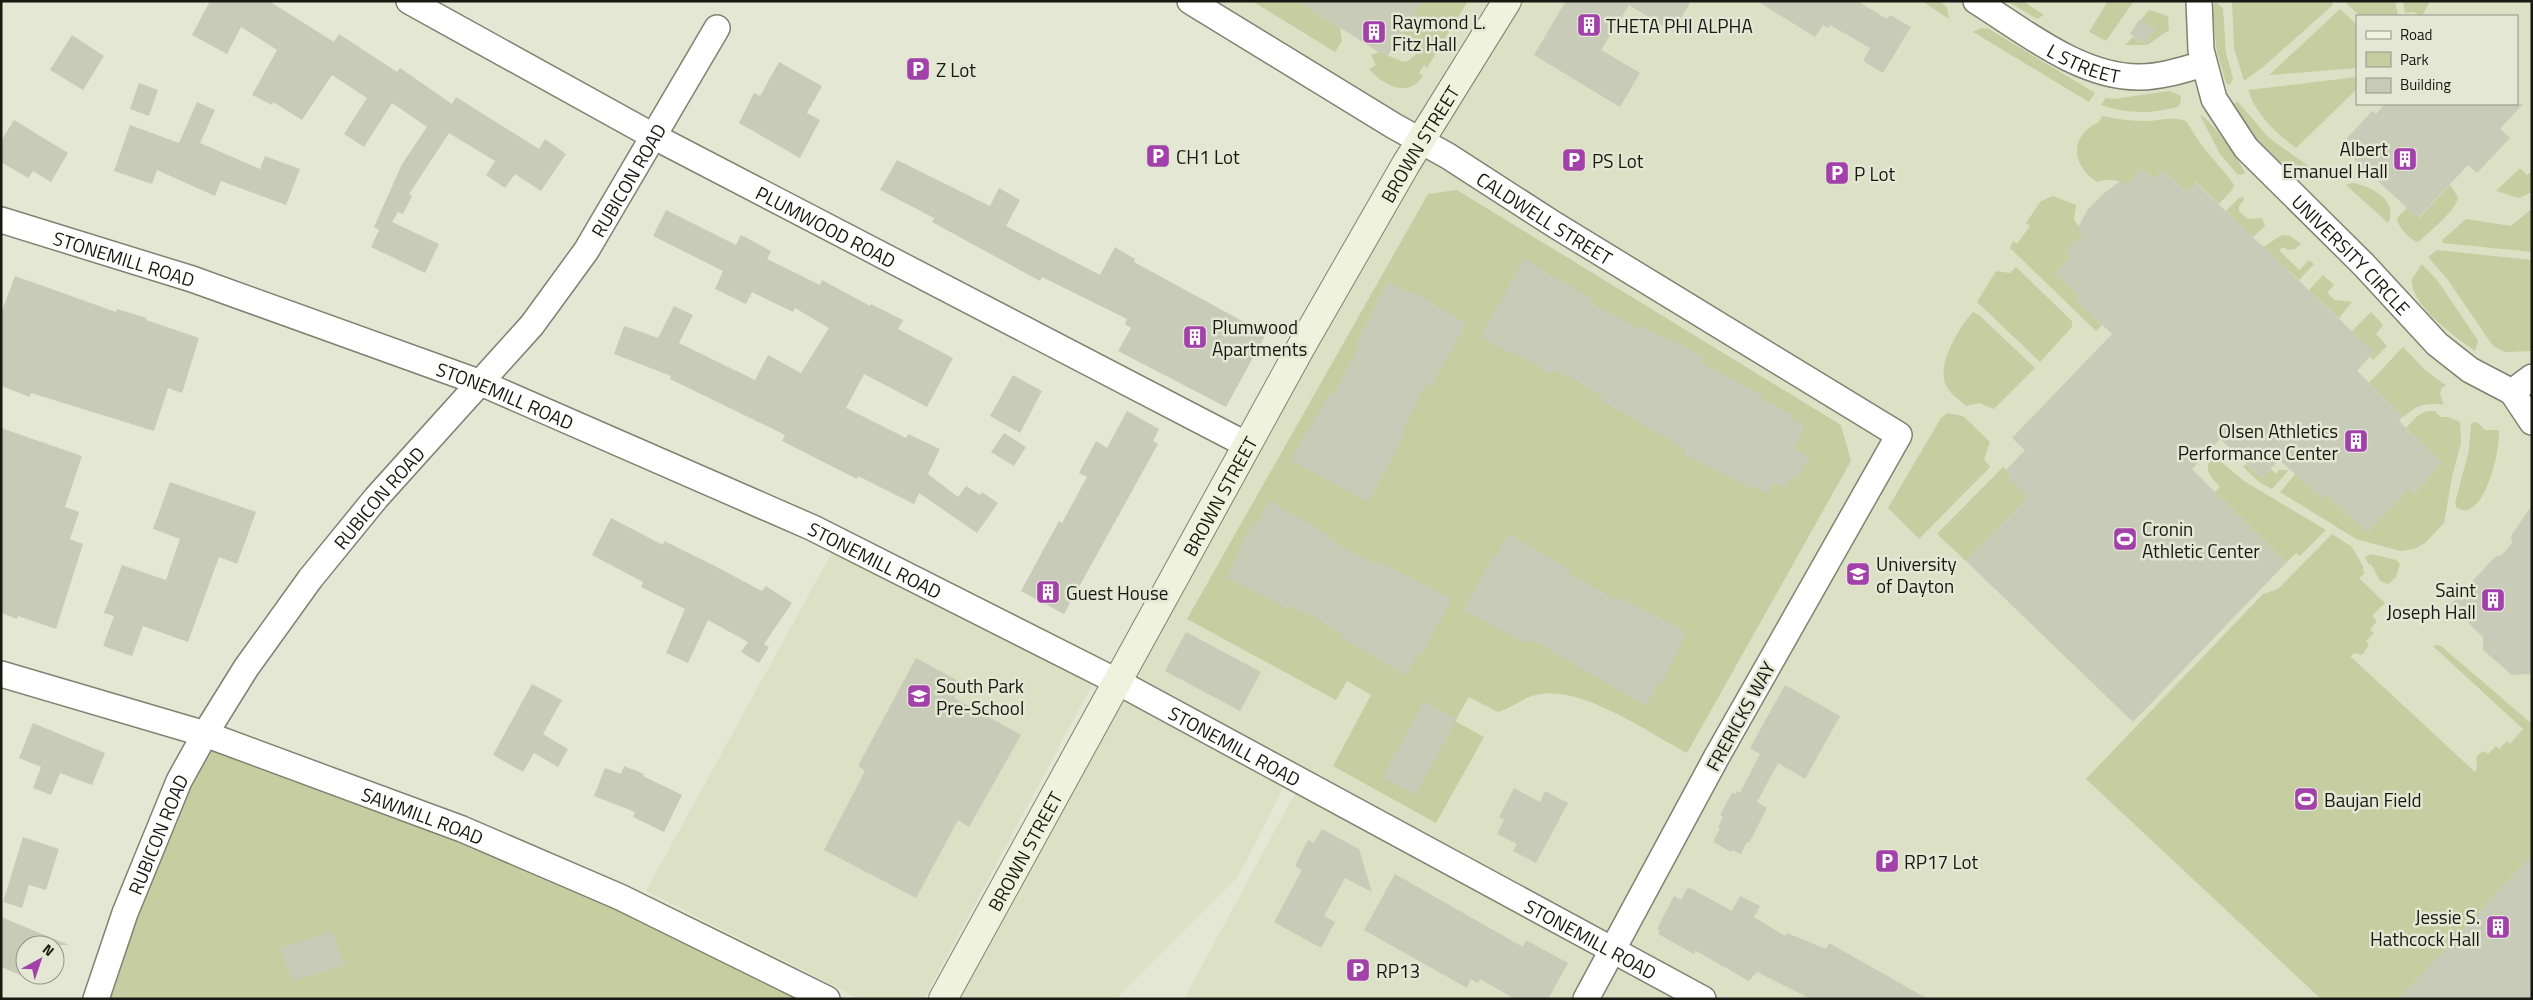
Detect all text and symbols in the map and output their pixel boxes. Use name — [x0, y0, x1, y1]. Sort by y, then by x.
place label: Raymond L. Fitz Hall — [1392, 7, 1486, 58]
place label: THETA PHI ALPHA — [1606, 11, 1753, 40]
building icon: THETA PHI ALPHA — [1576, 12, 1602, 38]
legend — [2356, 15, 2518, 105]
building icon: Raymond L. Fitz Hall — [1361, 19, 1387, 45]
text: Road — [2400, 23, 2432, 46]
street label: L STREET — [2042, 35, 2123, 90]
text: Park — [2400, 48, 2429, 71]
place label: Z Lot — [936, 55, 976, 84]
parking icon: Z Lot — [905, 56, 931, 82]
text: Building — [2400, 73, 2451, 96]
street label: BROWN STREET — [1372, 79, 1466, 208]
street label: RUBICON ROAD — [583, 117, 673, 242]
place label: Albert Emanuel Hall — [2283, 134, 2388, 185]
place label: CH1 Lot — [1176, 142, 1240, 171]
parking icon: CH1 Lot — [1145, 143, 1171, 169]
place label: PS Lot — [1592, 146, 1644, 175]
building icon: Albert Emanuel Hall — [2392, 146, 2418, 172]
parking icon: PS Lot — [1561, 147, 1587, 173]
place label: P Lot — [1854, 159, 1895, 188]
parking icon: P Lot — [1824, 160, 1850, 186]
street label: CALDWELL STREET — [1471, 164, 1619, 272]
street label: PLUMWOOD ROAD — [751, 178, 901, 275]
street label: UNIVERSITY CIRCLE — [2286, 187, 2418, 321]
street label: STONEMILL ROAD — [50, 223, 199, 294]
place label: Plumwood Apartments — [1212, 312, 1307, 363]
building icon: Plumwood Apartments — [1182, 324, 1208, 350]
street label: STONEMILL ROAD — [433, 354, 579, 436]
place label: Olsen Athletics Performance Center — [2178, 416, 2338, 467]
building icon: Olsen Athletics Performance Center — [2343, 428, 2369, 454]
street label: BROWN STREET — [1175, 431, 1264, 561]
street label: RUBICON ROAD — [326, 439, 431, 555]
street label: STONEMILL ROAD — [803, 513, 947, 605]
place label: Cronin Athletic Center — [2142, 514, 2260, 565]
sports icon: Cronin Athletic Center — [2112, 526, 2138, 552]
place label: University of Dayton — [1876, 549, 1957, 600]
school or university icon: University of Dayton — [1845, 561, 1871, 587]
place label: Saint Joseph Hall — [2387, 575, 2476, 626]
place label: Guest House — [1066, 578, 1168, 607]
building icon: Guest House — [1035, 579, 1061, 605]
building icon: Saint Joseph Hall — [2480, 587, 2506, 613]
street label: FRERICKS WAY — [1698, 655, 1782, 776]
place label: South Park Pre-School — [936, 671, 1024, 722]
school or university icon: South Park Pre-School — [906, 683, 932, 709]
street label: STONEMILL ROAD — [1164, 698, 1306, 793]
street label: RUBICON ROAD — [120, 768, 195, 899]
street label: SAWMILL ROAD — [358, 779, 489, 851]
place label: Baujan Field — [2324, 785, 2422, 814]
street label: BROWN STREET — [980, 786, 1069, 916]
sports icon: Baujan Field — [2293, 786, 2319, 812]
place label: RP17 Lot — [1904, 847, 1978, 876]
parking icon: RP17 Lot — [1874, 848, 1900, 874]
street label: STONEMILL ROAD — [1520, 891, 1662, 986]
place label: Jessie S. Hathcock Hall — [2370, 902, 2480, 953]
building icon: Jessie S. Hathcock Hall — [2485, 914, 2511, 940]
north arrow — [15, 935, 65, 985]
text: N — [38, 938, 59, 961]
place label: RP13 — [1376, 956, 1420, 985]
parking icon: RP13 — [1345, 957, 1371, 983]

